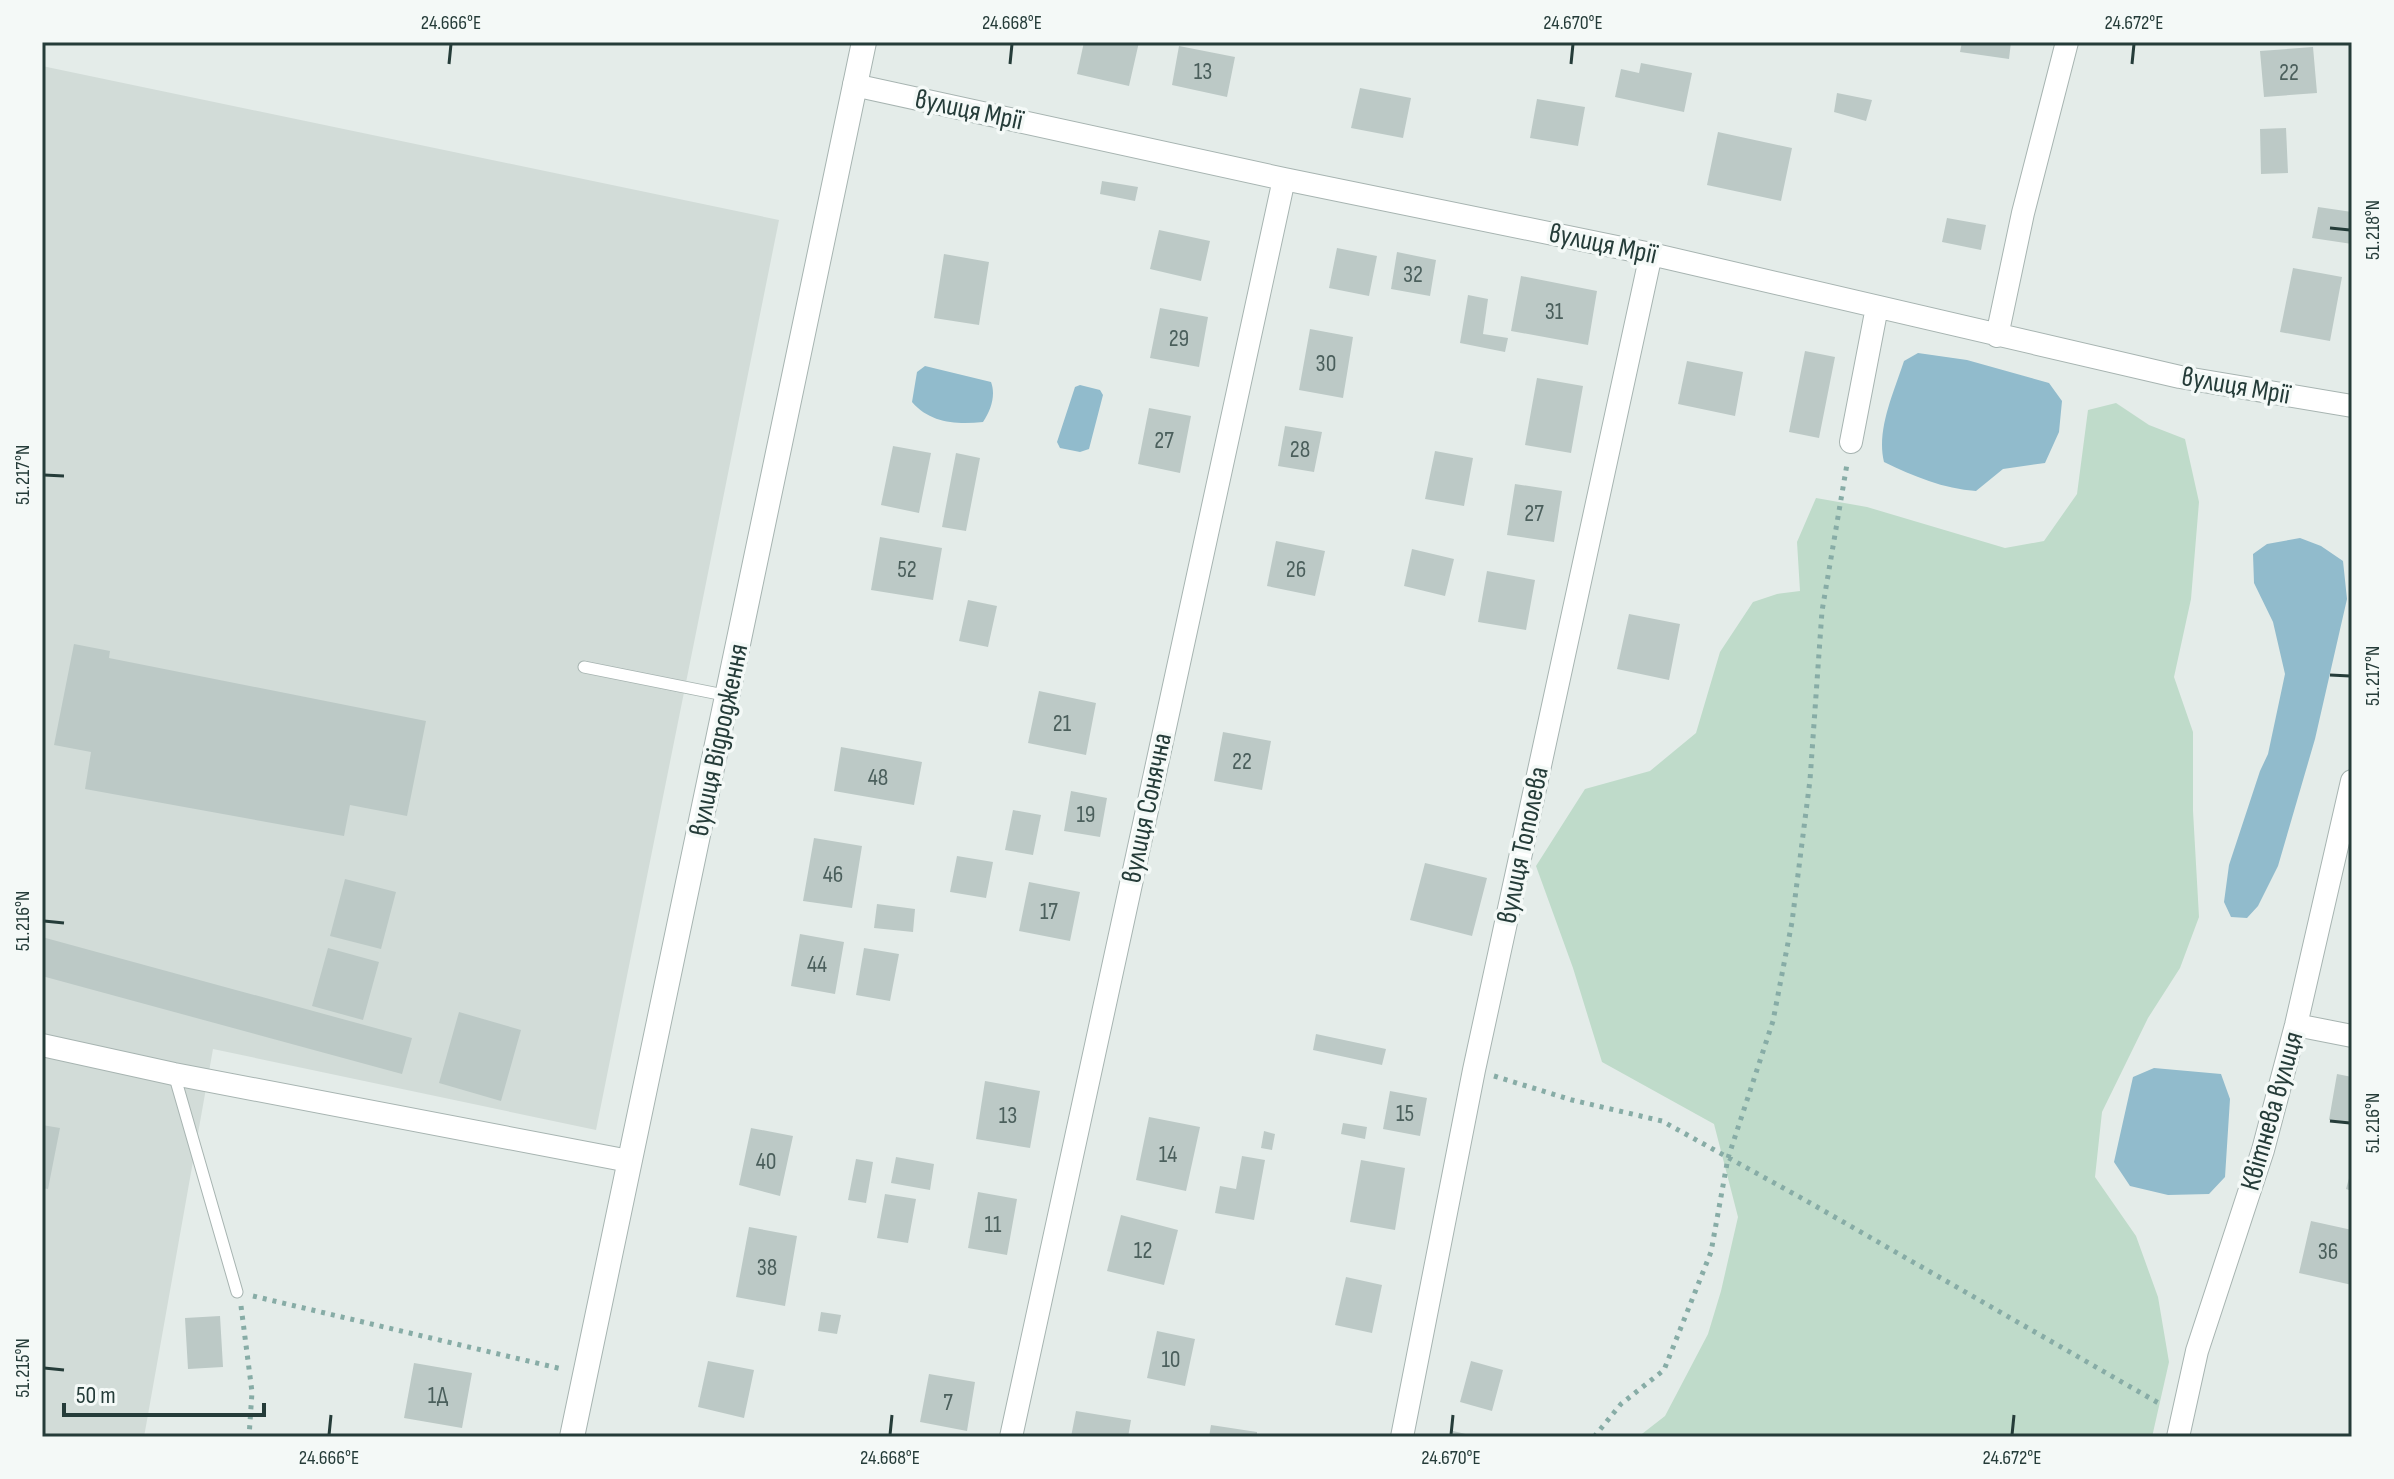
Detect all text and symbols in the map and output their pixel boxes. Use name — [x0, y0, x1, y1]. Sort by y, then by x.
text: 24.666°E — [421, 11, 481, 35]
text: 24.668°E — [982, 11, 1042, 35]
text: 24.670°E — [1543, 11, 1603, 35]
text: 24.672°E — [2105, 11, 2163, 35]
house number: 13 — [1194, 57, 1212, 86]
house number: 22 — [2279, 58, 2299, 87]
street label: вулиця Мрії — [912, 82, 1027, 138]
text: 51.218°N — [2361, 200, 2385, 260]
street label: вулиця Мрії — [1546, 216, 1661, 272]
house number: 32 — [1403, 260, 1423, 289]
house number: 31 — [1545, 297, 1564, 326]
house number: 29 — [1169, 324, 1189, 353]
house number: 30 — [1316, 349, 1336, 378]
street label: вулиця Мрії — [2179, 360, 2294, 412]
house number: 27 — [1154, 426, 1174, 455]
house number: 28 — [1290, 435, 1310, 464]
text: 51.217°N — [11, 445, 35, 505]
house number: 27 — [1524, 499, 1544, 528]
house number: 52 — [897, 555, 917, 584]
house number: 26 — [1286, 555, 1306, 584]
street label: вулиця Відродження — [683, 641, 755, 839]
text: 51.217°N — [2361, 646, 2385, 706]
house number: 21 — [1053, 709, 1072, 738]
street label: вулиця Сонячна — [1115, 730, 1179, 886]
house number: 22 — [1232, 747, 1252, 776]
house number: 48 — [868, 763, 888, 792]
street label: вулиця Тополева — [1490, 764, 1556, 926]
house number: 19 — [1076, 800, 1096, 829]
house number: 46 — [823, 860, 843, 889]
text: 51.216°N — [11, 891, 35, 951]
house number: 17 — [1040, 897, 1058, 926]
house number: 44 — [807, 950, 827, 979]
street label: Квітнева вулиця — [2234, 1028, 2310, 1194]
text: 51.216°N — [2361, 1093, 2385, 1153]
house number: 15 — [1396, 1099, 1414, 1128]
house number: 13 — [999, 1101, 1017, 1130]
house number: 14 — [1159, 1140, 1177, 1169]
house number: 40 — [756, 1147, 776, 1176]
house number: 11 — [985, 1210, 1002, 1239]
house number: 12 — [1134, 1236, 1152, 1265]
house number: 36 — [2318, 1237, 2338, 1266]
house number: 38 — [757, 1253, 777, 1282]
text: 51.215°N — [11, 1338, 35, 1398]
house number: 10 — [1161, 1345, 1181, 1374]
scale bar — [64, 1367, 264, 1417]
text: 50 m — [76, 1381, 116, 1410]
house number: 1Д — [428, 1381, 449, 1410]
house number: 7 — [943, 1388, 953, 1417]
text: 24.666°E — [299, 1446, 359, 1470]
text: 24.668°E — [860, 1446, 920, 1470]
text: 24.670°E — [1421, 1446, 1481, 1470]
text: 24.672°E — [1983, 1446, 2041, 1470]

